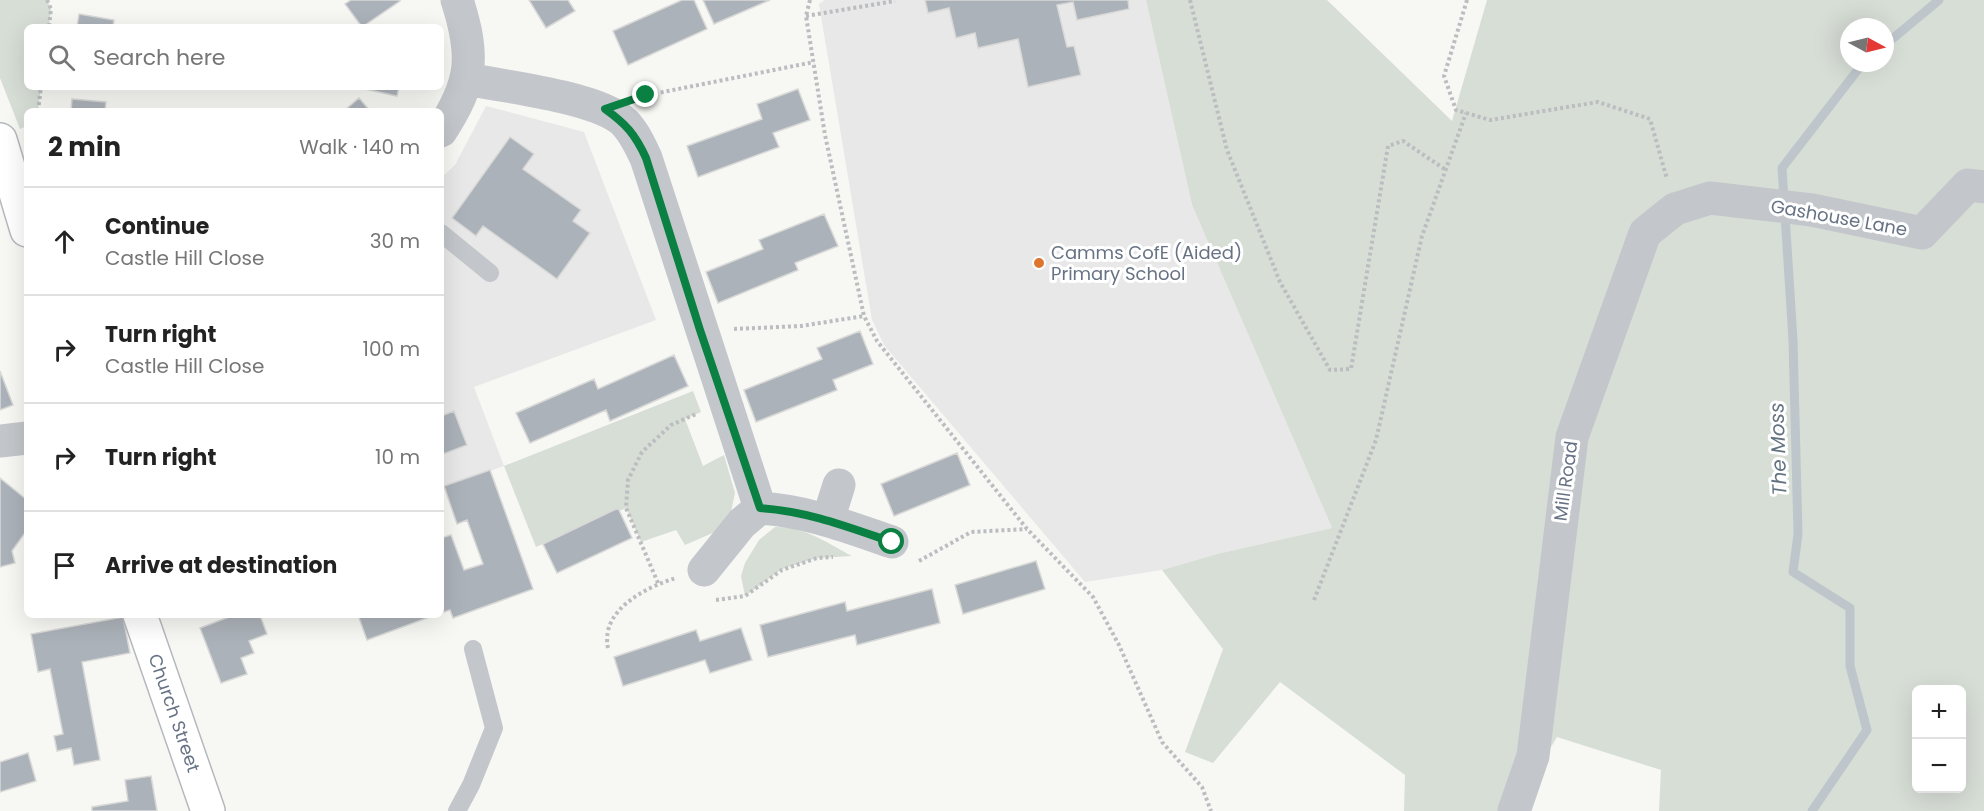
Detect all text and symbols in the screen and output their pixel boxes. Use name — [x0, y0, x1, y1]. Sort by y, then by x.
north arrow — [1840, 18, 1894, 72]
search box — [24, 24, 444, 90]
icon: search — [45, 41, 78, 74]
text: Search here — [93, 42, 226, 73]
route end — [632, 81, 658, 107]
text: 2 min — [48, 129, 121, 165]
text: Walk · 140 m — [299, 133, 420, 161]
street label: Gashouse Lane — [1769, 193, 1909, 242]
text: Continue — [105, 211, 209, 242]
icon: ahead — [48, 225, 81, 258]
text: 30 m — [370, 227, 420, 255]
place label: Camms CofE (Aided) Primary School — [1051, 240, 1242, 286]
text: Castle Hill Close — [105, 244, 264, 272]
marker: Camms CofE (Aided) Primary School — [1032, 256, 1046, 270]
text: Turn right — [105, 319, 216, 350]
icon: right — [48, 333, 81, 366]
text: 100 m — [363, 335, 420, 363]
text: Castle Hill Close — [105, 352, 264, 380]
water label: The Moss — [1762, 402, 1794, 496]
street label: Mill Road — [1548, 439, 1583, 522]
icon: right — [48, 441, 81, 474]
text: Turn right — [105, 442, 216, 473]
text: 10 m — [375, 443, 420, 471]
route start — [878, 528, 904, 554]
icon: arrive — [48, 549, 81, 582]
text: Arrive at destination — [105, 550, 337, 581]
street label: Church Street — [143, 650, 206, 775]
map controls — [1912, 685, 1966, 793]
button: + — [1912, 685, 1966, 739]
button: − — [1912, 739, 1966, 793]

